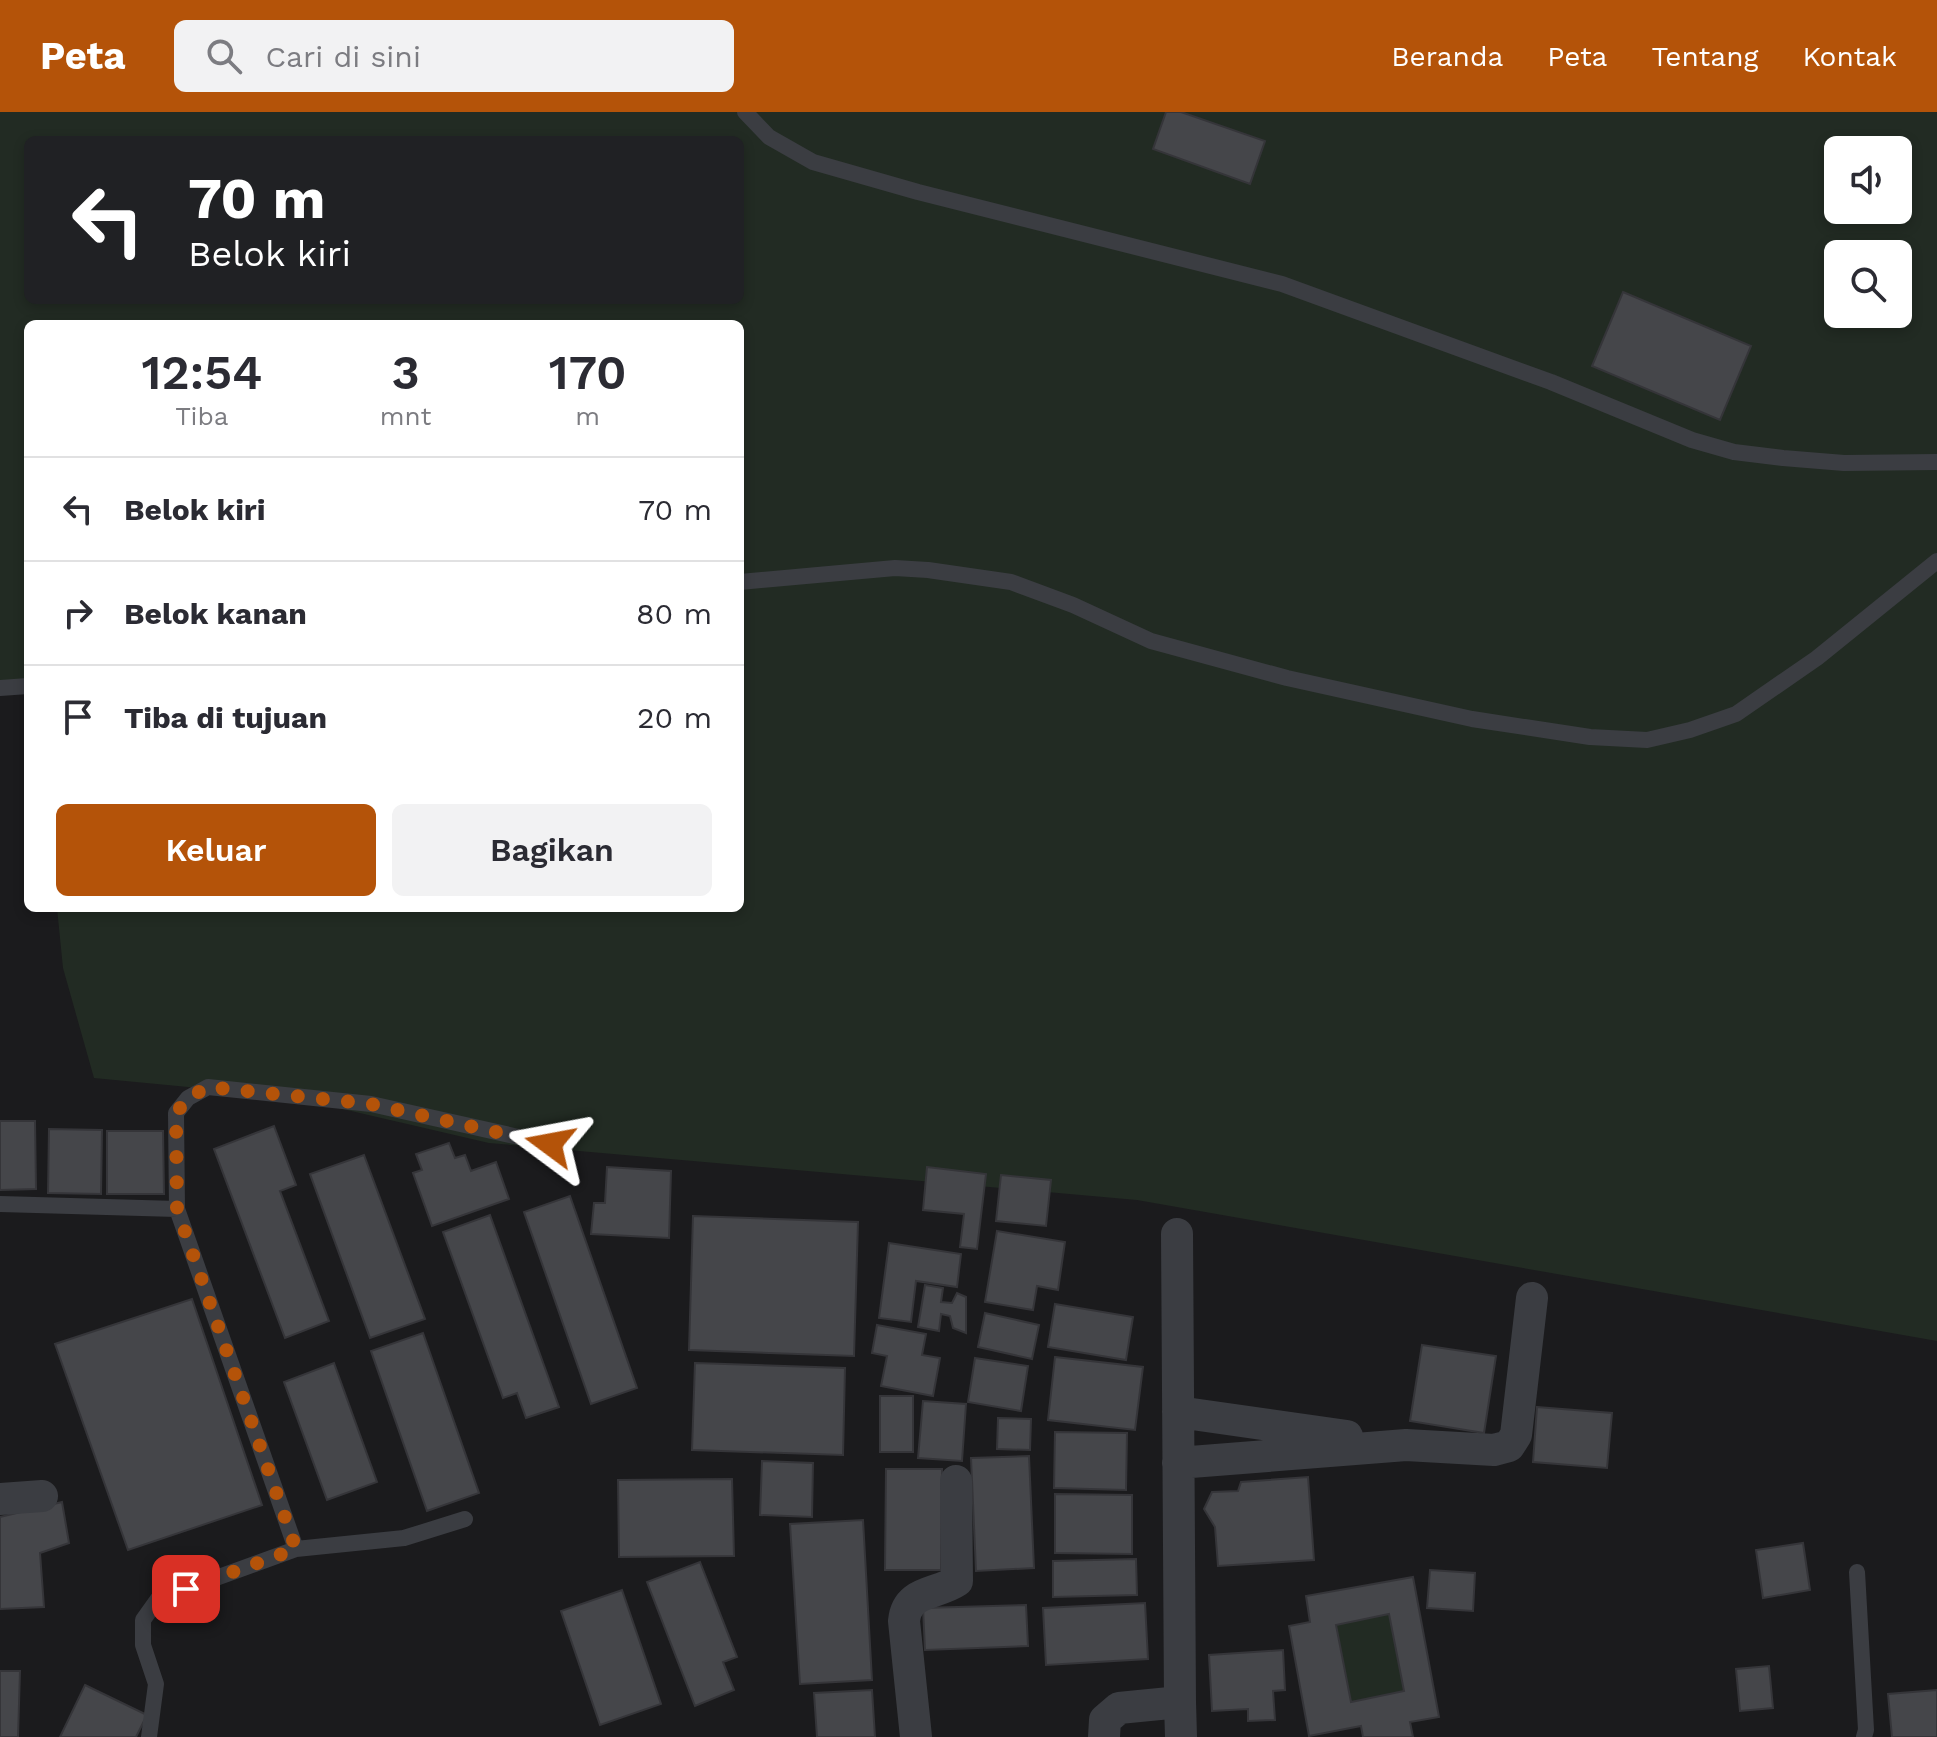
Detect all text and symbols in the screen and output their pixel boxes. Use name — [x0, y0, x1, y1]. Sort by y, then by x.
search box — [174, 20, 734, 92]
text: Peta — [40, 34, 126, 78]
icon: search — [202, 34, 246, 78]
text: Cari di sini — [266, 39, 421, 74]
text: Beranda — [1391, 40, 1503, 73]
text: Peta — [1547, 40, 1607, 73]
text: Tentang — [1651, 40, 1758, 73]
text: Kontak — [1802, 40, 1897, 73]
map controls — [1824, 136, 1912, 328]
button: sound — [1824, 136, 1912, 224]
text: 70 m — [188, 166, 325, 232]
icon: left — [56, 168, 160, 272]
text: Belok kiri — [188, 233, 351, 275]
button: search — [1824, 240, 1912, 328]
text: 12:54 — [141, 344, 262, 401]
text: 3 — [392, 344, 420, 401]
text: 170 — [549, 344, 627, 401]
text: Tiba — [175, 401, 229, 431]
text: mnt — [380, 401, 431, 431]
text: m — [575, 401, 600, 431]
icon: left — [56, 487, 100, 531]
text: Belok kiri — [124, 492, 266, 527]
text: 70 m — [638, 492, 712, 527]
icon: right — [56, 591, 100, 635]
text: Belok kanan — [124, 596, 307, 631]
text: 80 m — [636, 596, 712, 631]
icon: arrive — [56, 695, 100, 739]
text: Tiba di tujuan — [124, 700, 327, 735]
text: 20 m — [637, 700, 712, 735]
button: Keluar — [56, 804, 376, 896]
button: Bagikan — [392, 804, 712, 896]
position arrow — [508, 1102, 592, 1186]
pin — [152, 1555, 220, 1623]
icon: arrive — [164, 1567, 208, 1611]

